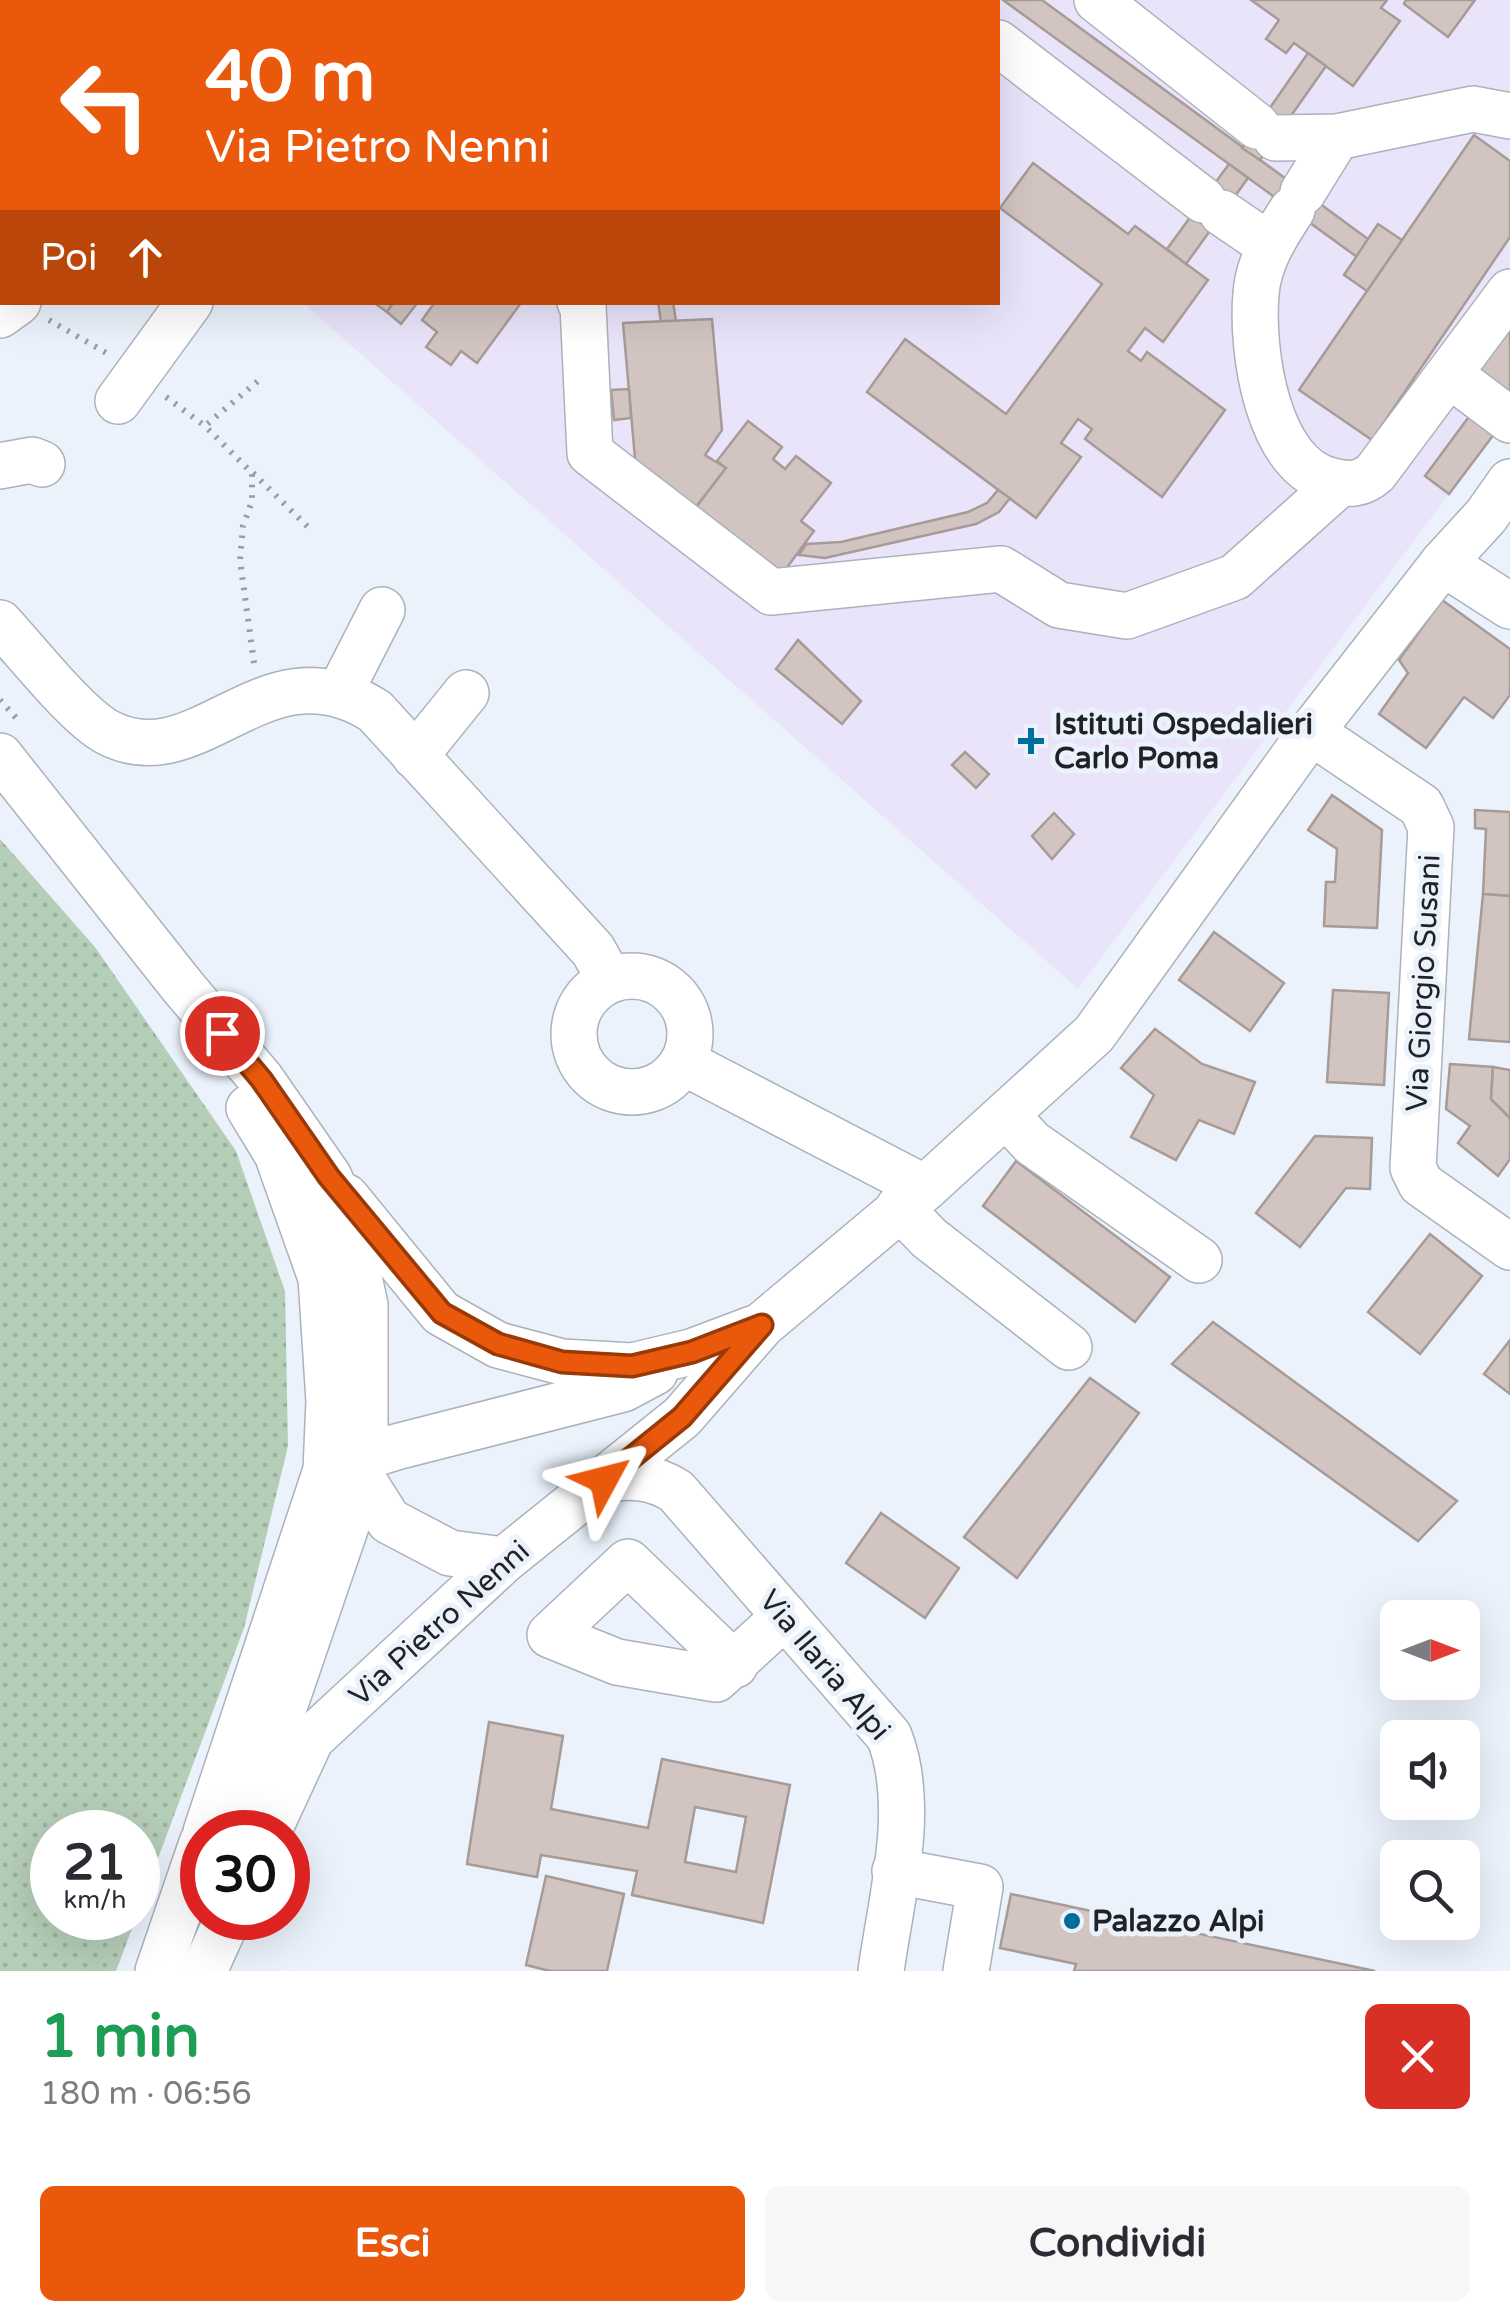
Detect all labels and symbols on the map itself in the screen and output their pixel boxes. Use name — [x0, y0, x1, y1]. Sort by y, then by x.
place label: Istituti Ospedalieri Carlo Poma — [1054, 706, 1313, 777]
marker: Istituti Ospedalieri Carlo Poma — [1018, 728, 1044, 754]
street label: Via Giorgio Susani — [1398, 853, 1449, 1113]
pin — [180, 991, 265, 1076]
position arrow — [552, 1428, 656, 1532]
street label: Via Pietro Nenni — [341, 1533, 537, 1714]
street label: Via Ilaria Alpi — [751, 1583, 898, 1748]
north arrow — [1380, 1600, 1480, 1700]
speed limit sign: 30 — [180, 1810, 310, 1940]
place label: Palazzo Alpi — [1092, 1903, 1265, 1940]
marker: Palazzo Alpi — [1061, 1910, 1083, 1932]

